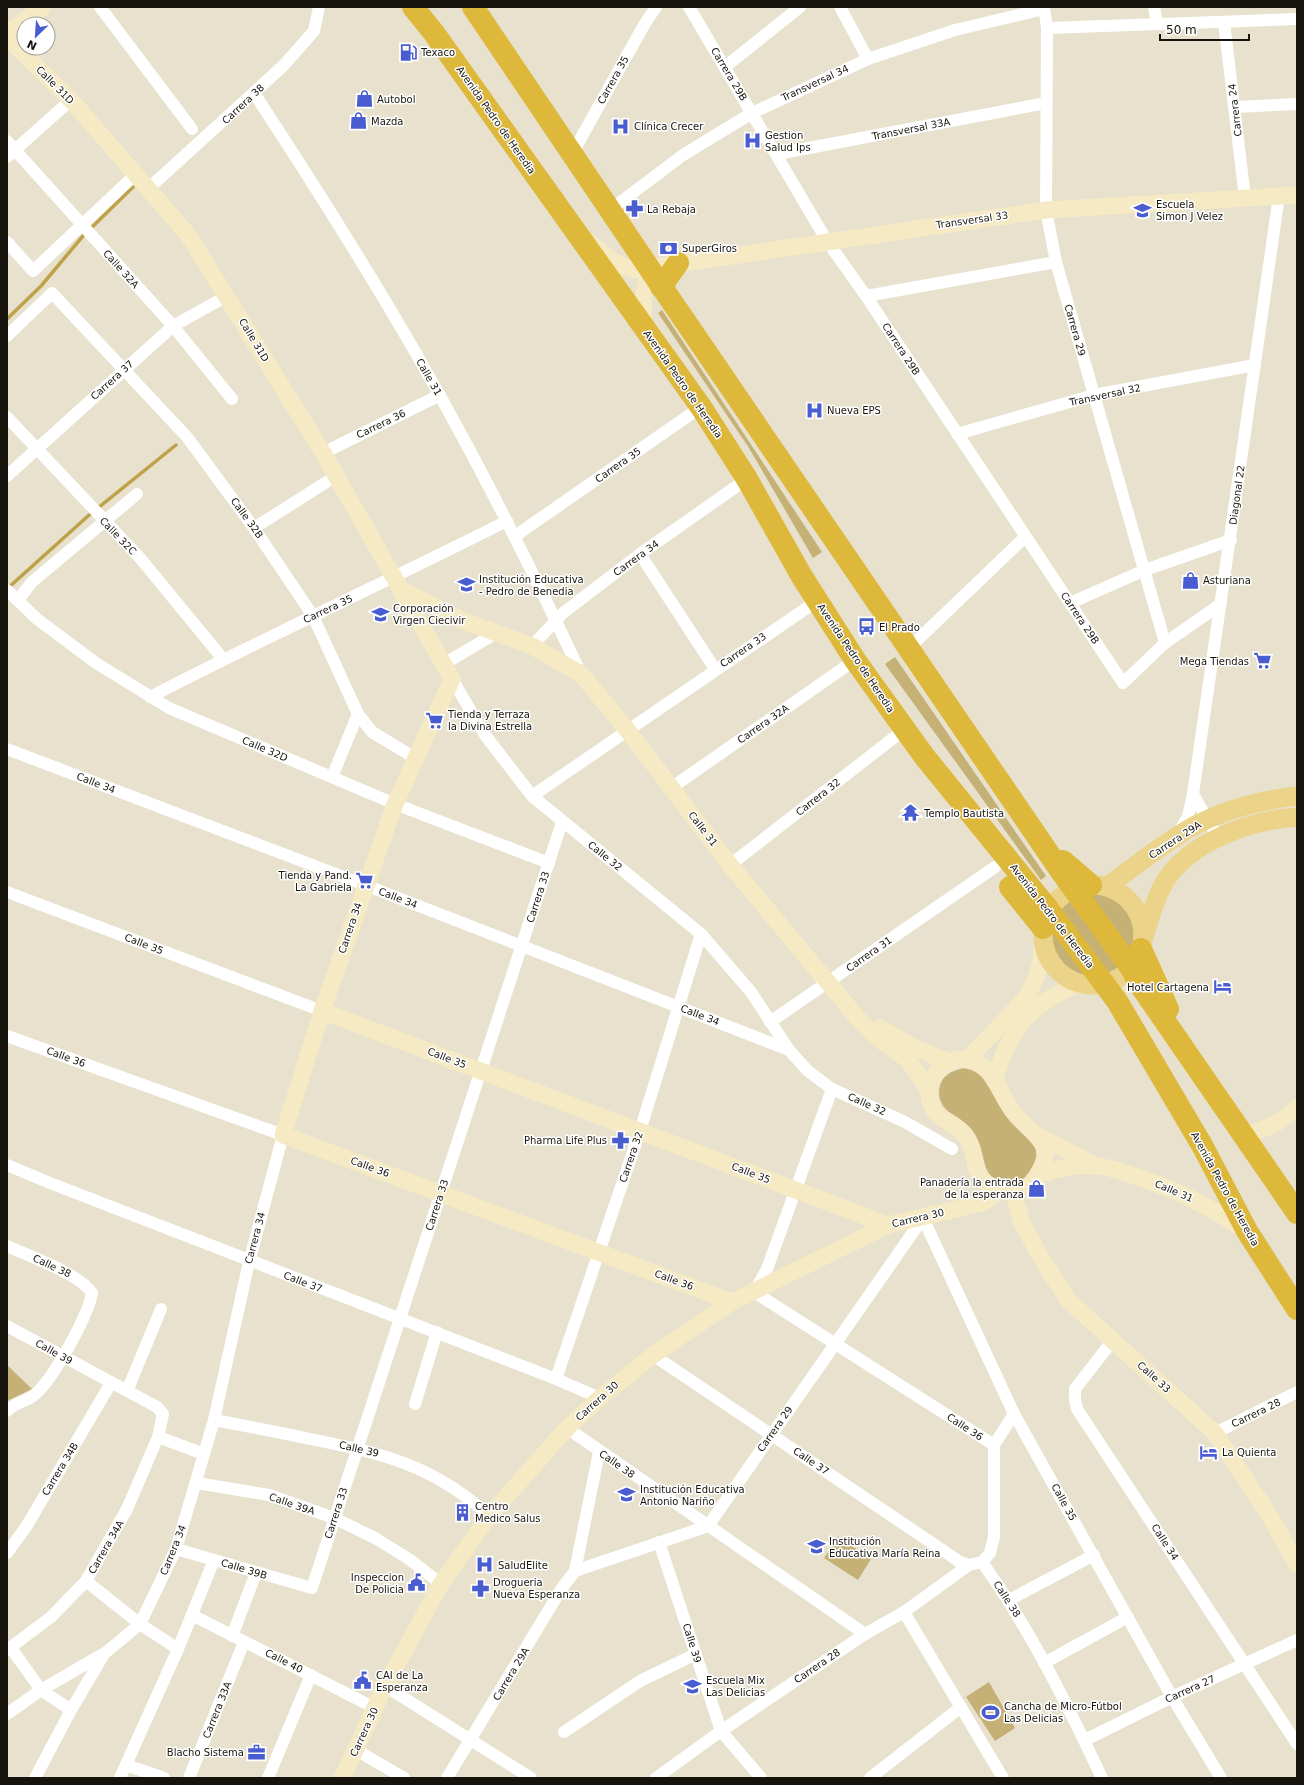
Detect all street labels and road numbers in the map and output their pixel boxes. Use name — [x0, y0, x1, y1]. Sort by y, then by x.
street label: Carrera 29B — [709, 45, 749, 103]
street label: Carrera 35 — [595, 54, 631, 106]
street label: Transversal 34 — [779, 63, 850, 104]
street label: Calle 31D — [34, 64, 76, 106]
street label: Avenida Pedro de Heredia — [454, 64, 538, 176]
street label: Carrera 38 — [220, 82, 266, 126]
street label: Carrera 24 — [1226, 83, 1244, 137]
street label: Transversal 33A — [870, 116, 951, 142]
street label: Transversal 33 — [934, 209, 1009, 231]
street label: Calle 32A — [101, 248, 141, 290]
street label: Carrera 29 — [1062, 303, 1088, 357]
street label: Calle 31D — [237, 316, 271, 364]
street label: Carrera 29B — [880, 321, 922, 377]
street label: Avenida Pedro de Heredia — [641, 328, 725, 440]
street label: Calle 31 — [414, 357, 444, 397]
street label: Carrera 37 — [89, 358, 135, 402]
street label: Transversal 32 — [1067, 382, 1142, 408]
street label: Carrera 36 — [355, 407, 407, 441]
street label: Carrera 35 — [593, 445, 643, 485]
street label: Diagonal 22 — [1227, 464, 1247, 526]
street label: Calle 32B — [229, 496, 266, 541]
street label: Calle 32C — [97, 515, 139, 557]
street label: Carrera 34 — [611, 538, 661, 578]
street label: Carrera 29B — [1059, 590, 1101, 646]
street label: Carrera 35 — [302, 593, 354, 625]
street label: Avenida Pedro de Heredia — [815, 601, 897, 715]
street label: Carrera 33 — [718, 631, 768, 669]
street label: Carrera 32A — [735, 702, 791, 746]
street label: Calle 32D — [241, 734, 290, 764]
street label: Calle 34 — [75, 771, 117, 795]
street label: Carrera 32 — [794, 776, 842, 818]
street label: Calle 31 — [686, 810, 720, 848]
street label: Carrera 29A — [1147, 819, 1203, 861]
street label: Calle 32 — [586, 839, 624, 873]
street label: Avenida Pedro de Heredia — [1008, 862, 1096, 970]
street label: Carrera 33 — [525, 870, 551, 924]
street label: Calle 34 — [377, 886, 419, 910]
street label: Carrera 34 — [336, 901, 364, 955]
street label: Calle 35 — [123, 932, 165, 956]
street label: Carrera 31 — [844, 934, 894, 974]
street label: Calle 34 — [679, 1003, 721, 1027]
street label: Calle 36 — [45, 1045, 87, 1069]
street label: Calle 35 — [426, 1046, 468, 1070]
street label: Calle 32 — [846, 1091, 888, 1117]
street label: Carrera 32 — [617, 1130, 645, 1184]
street label: Avenida Pedro de Heredia — [1189, 1130, 1261, 1248]
street label: Calle 36 — [349, 1155, 391, 1179]
street label: Calle 35 — [730, 1161, 772, 1185]
street label: Carrera 33 — [424, 1178, 450, 1232]
street label: Calle 31 — [1153, 1178, 1195, 1204]
street label: Carrera 30 — [891, 1207, 945, 1229]
street label: Carrera 34 — [243, 1211, 267, 1265]
street label: Calle 38 — [31, 1252, 73, 1280]
street label: Calle 36 — [653, 1268, 695, 1292]
street label: Calle 37 — [282, 1270, 324, 1294]
street label: Calle 39 — [34, 1337, 74, 1367]
street label: Calle 33 — [1135, 1359, 1173, 1395]
street label: Carrera 30 — [574, 1379, 620, 1423]
street label: Carrera 28 — [1230, 1396, 1282, 1430]
street label: Carrera 29 — [755, 1404, 795, 1454]
street label: Calle 36 — [945, 1411, 985, 1443]
street label: Calle 39 — [338, 1439, 380, 1459]
street label: Carrera 34B — [40, 1440, 80, 1498]
street label: Calle 37 — [791, 1445, 831, 1477]
street label: Calle 38 — [597, 1448, 637, 1480]
street label: Calle 35 — [1049, 1482, 1079, 1522]
street label: Carrera 33 — [323, 1486, 349, 1540]
street label: Calle 39A — [268, 1491, 316, 1517]
street label: Carrera 34A — [86, 1518, 126, 1576]
street label: Calle 34 — [1149, 1522, 1181, 1562]
street label: Carrera 34 — [158, 1523, 188, 1577]
street label: Calle 39B — [220, 1557, 268, 1581]
street label: Calle 38 — [991, 1579, 1023, 1619]
street label: Calle 39 — [680, 1622, 704, 1664]
street label: Carrera 29A — [491, 1645, 531, 1703]
street label: Calle 40 — [263, 1647, 305, 1675]
street label: Carrera 28 — [792, 1647, 842, 1685]
street label: Carrera 27 — [1163, 1673, 1217, 1705]
street label: Carrera 33A — [201, 1680, 233, 1740]
street label: Carrera 30 — [348, 1706, 380, 1758]

